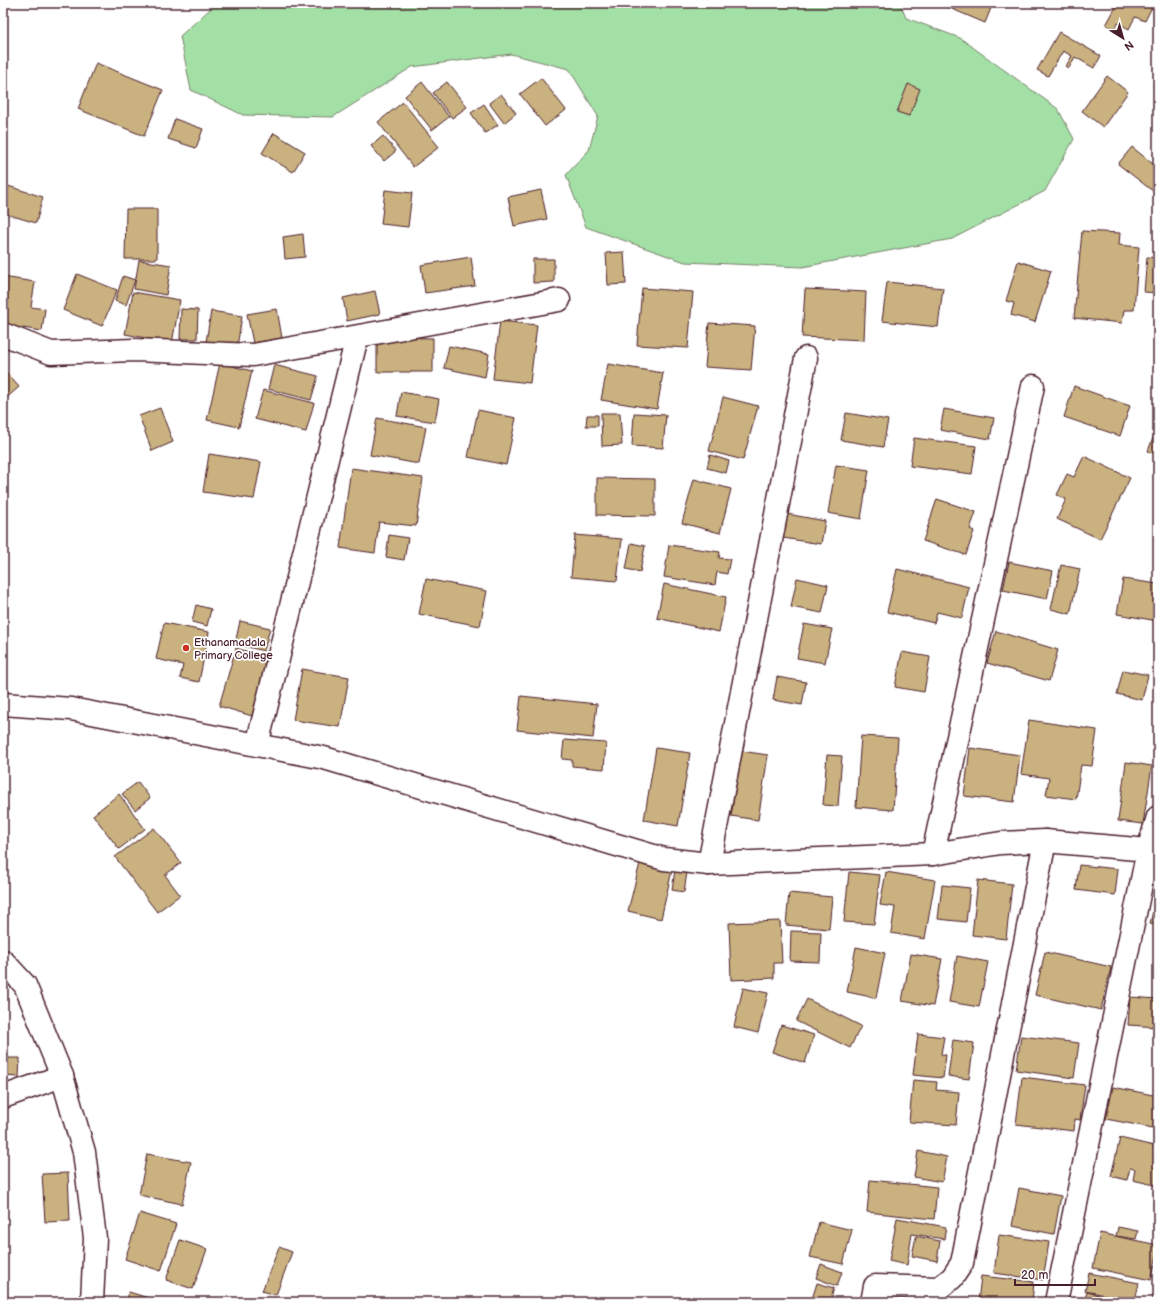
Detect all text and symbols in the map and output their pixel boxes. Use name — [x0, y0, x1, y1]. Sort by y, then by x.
north arrow — [1103, 18, 1143, 58]
text: N — [1122, 38, 1136, 53]
place label: Ethanamadala Primary College — [194, 636, 273, 662]
marker: Ethanamadala Primary College — [181, 643, 191, 653]
scale bar — [1015, 1261, 1095, 1287]
text: 20 m — [1021, 1268, 1048, 1283]

